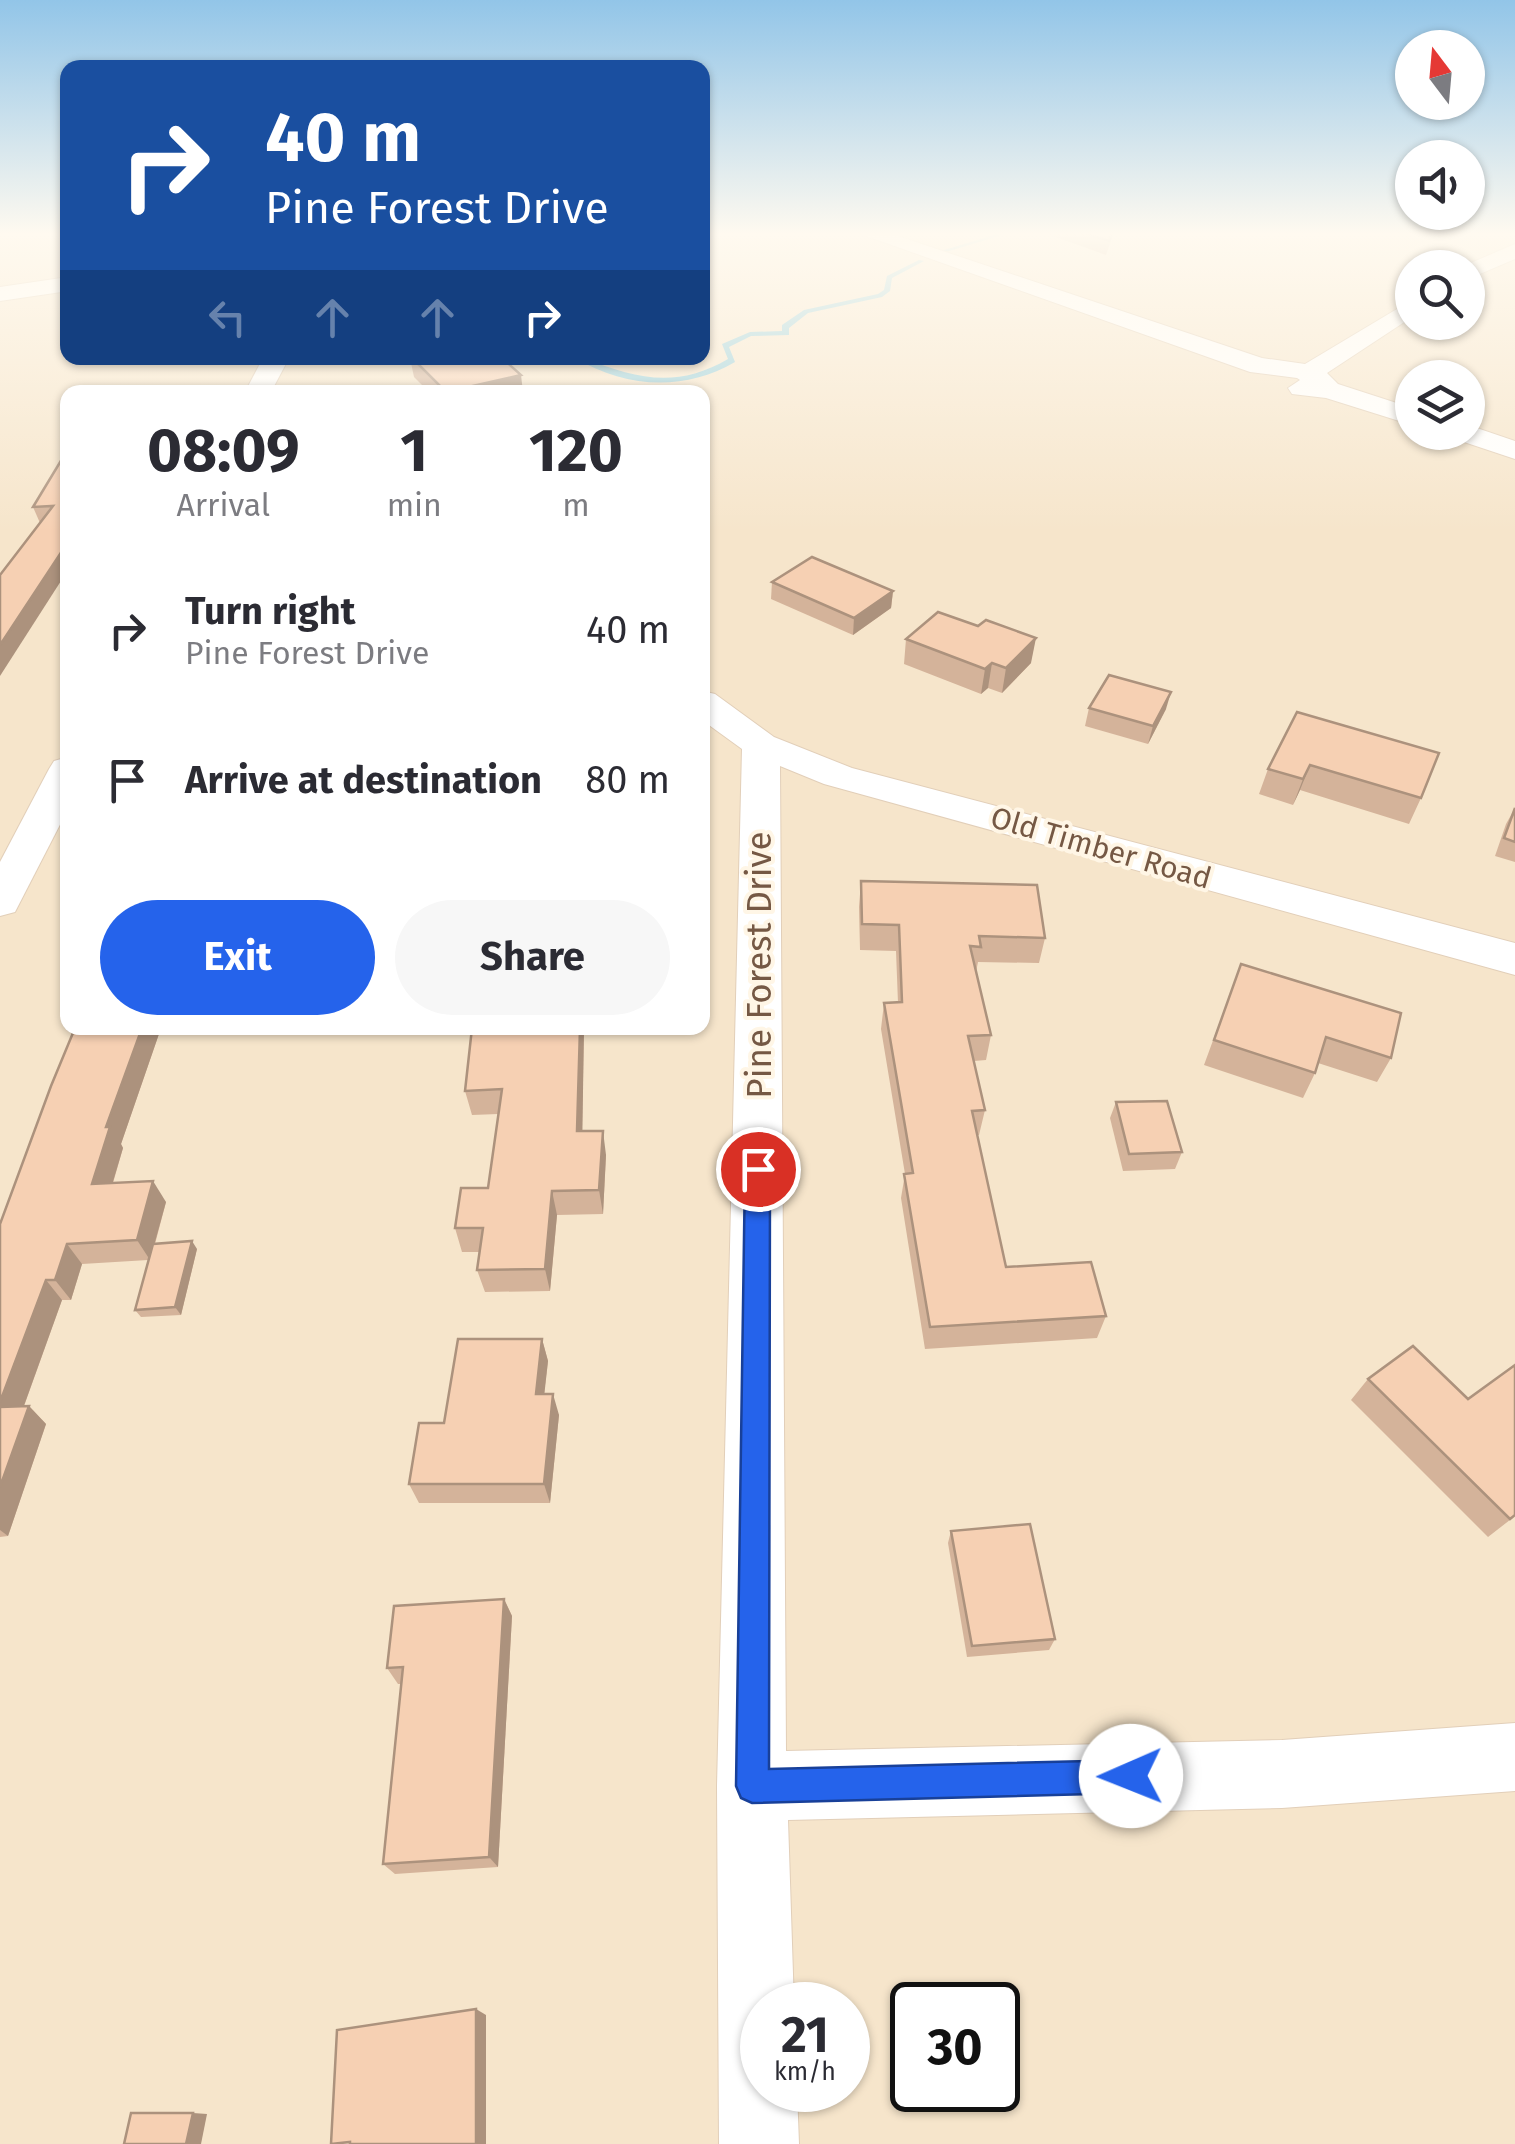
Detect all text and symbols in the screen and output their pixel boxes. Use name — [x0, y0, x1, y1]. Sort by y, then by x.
north arrow — [1395, 30, 1485, 120]
map controls — [1395, 30, 1485, 450]
text: 40 m — [265, 96, 421, 180]
icon: right — [100, 100, 230, 230]
button: sound — [1395, 140, 1485, 230]
text: Pine Forest Drive — [265, 181, 609, 235]
button: search — [1395, 250, 1485, 340]
icon: left — [200, 290, 255, 345]
icon: ahead — [305, 290, 360, 345]
icon: ahead — [410, 290, 465, 345]
icon: right — [515, 290, 570, 345]
button: layers — [1395, 360, 1485, 450]
text: 08:09 — [147, 415, 300, 487]
text: 1 — [400, 415, 428, 487]
text: 120 — [529, 415, 623, 487]
text: Arrival — [176, 486, 270, 524]
text: min — [387, 486, 442, 524]
text: m — [562, 486, 590, 524]
text: Turn right — [185, 588, 355, 634]
icon: right — [100, 603, 155, 658]
text: 40 m — [586, 607, 670, 653]
text: Pine Forest Drive — [185, 634, 429, 672]
icon: arrive — [100, 753, 155, 808]
text: Arrive at destination — [185, 757, 542, 803]
text: 80 m — [585, 757, 670, 803]
street label: Old Timber Road — [987, 799, 1215, 897]
street label: Pine Forest Drive — [738, 831, 780, 1099]
button: Exit — [100, 900, 375, 1015]
button: Share — [395, 900, 670, 1015]
pin — [716, 1127, 801, 1212]
icon: arrive — [731, 1142, 786, 1197]
position arrow — [1079, 1724, 1183, 1828]
speed limit sign: 30 — [890, 1982, 1020, 2112]
text: 21 — [781, 2005, 829, 2065]
text: km/h — [774, 2057, 836, 2087]

